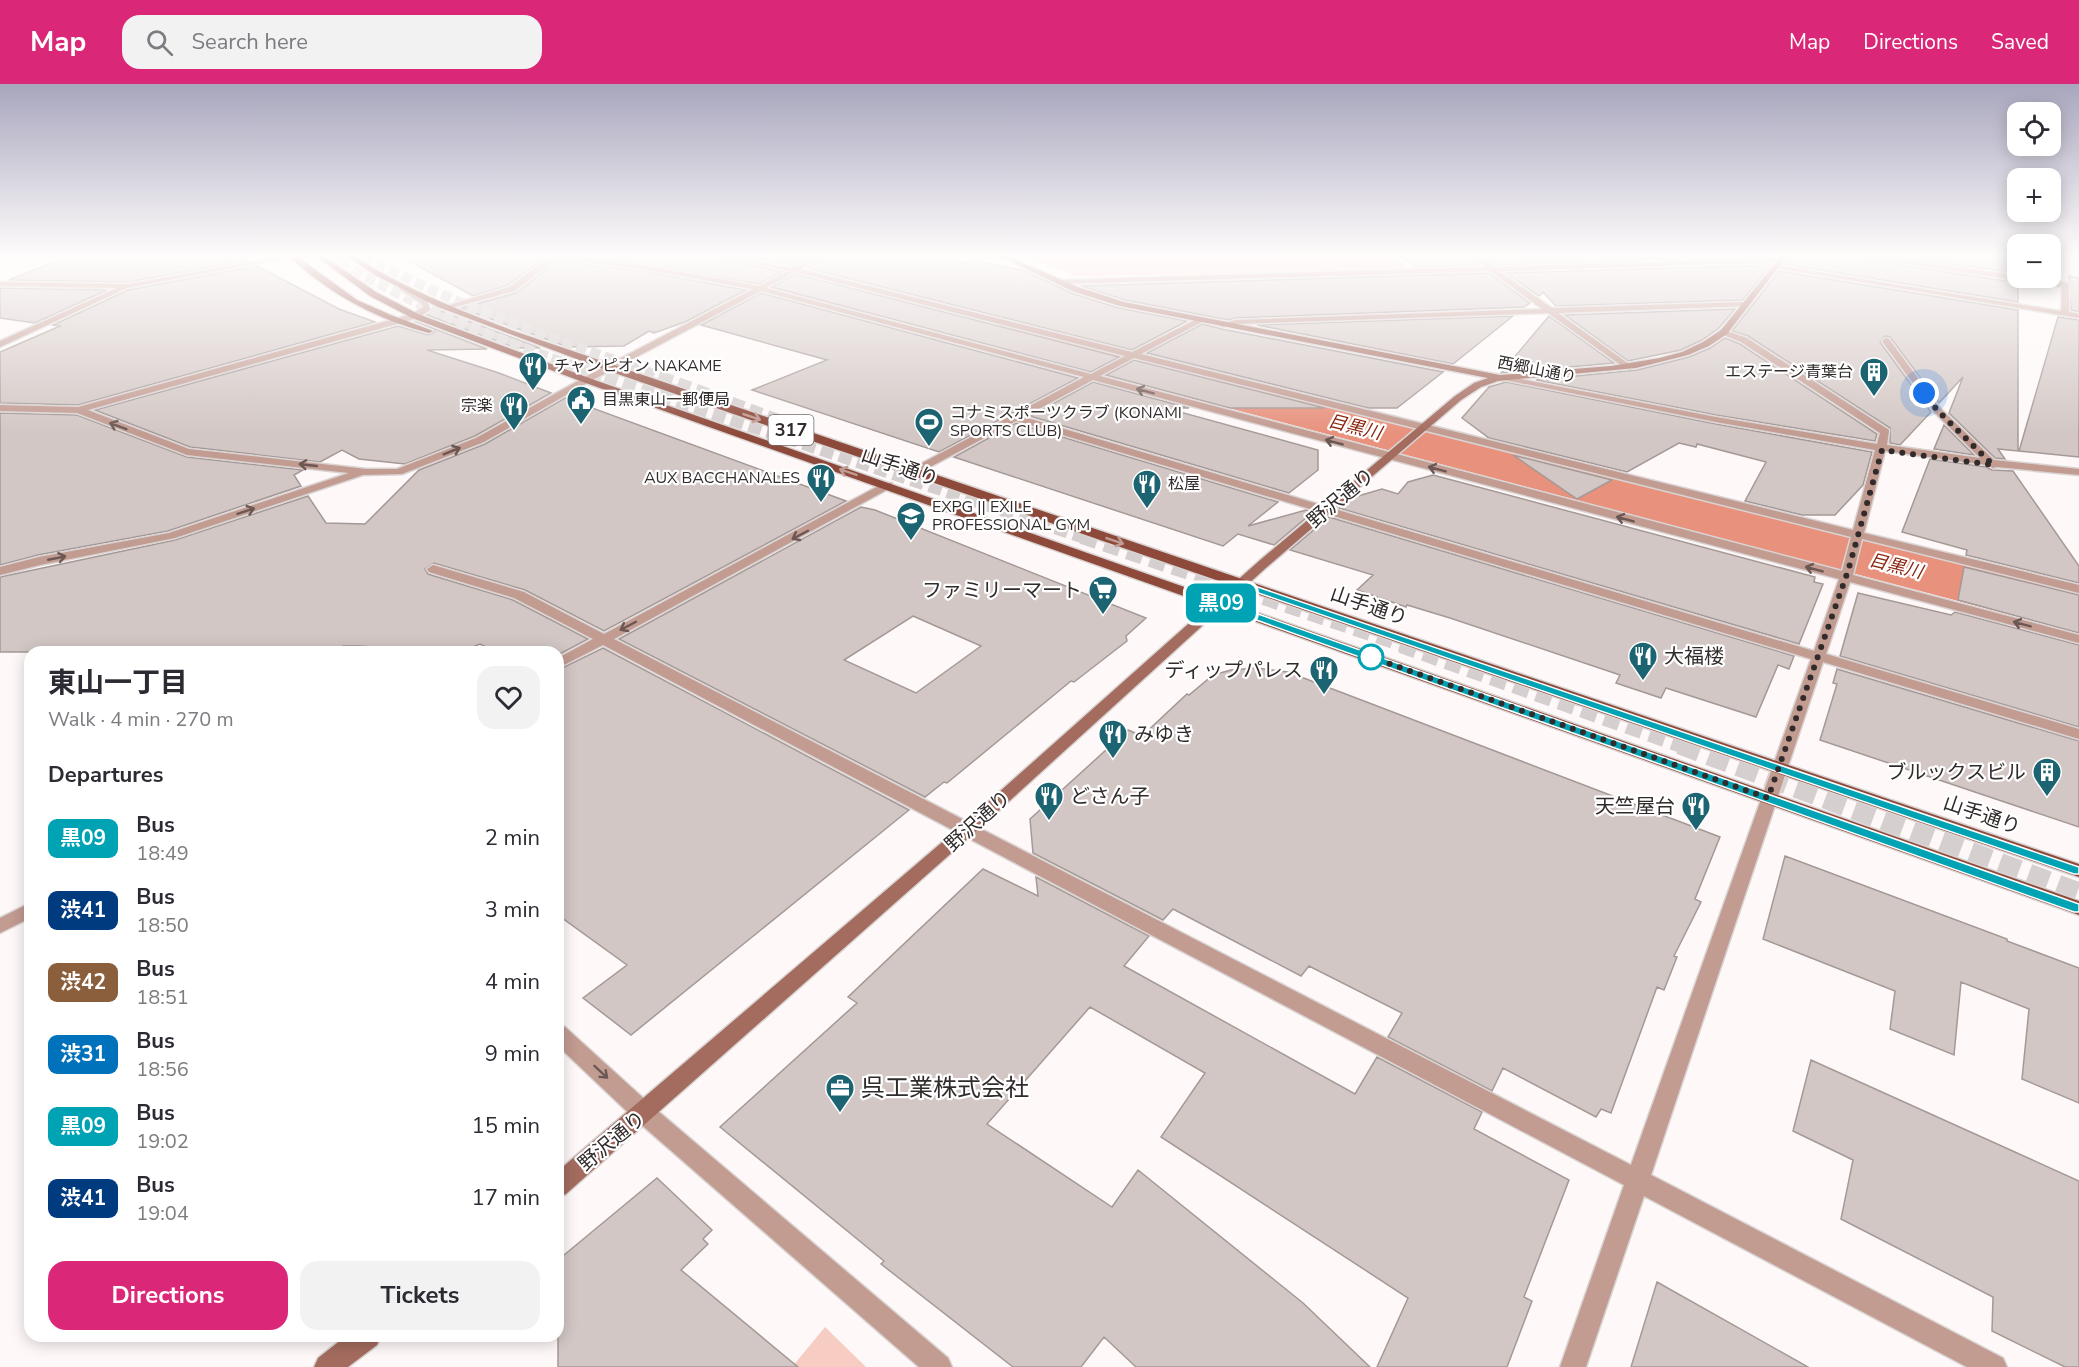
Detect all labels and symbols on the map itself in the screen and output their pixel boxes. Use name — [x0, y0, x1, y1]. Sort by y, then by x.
restaurant icon: チャンピオン NAKAME — [517, 350, 549, 392]
street label: 西郷山通り — [1496, 352, 1578, 388]
place label: チャンピオン NAKAME — [554, 355, 722, 377]
building icon: エステージ青葉台 — [1858, 356, 1890, 398]
place label: エステージ青葉台 — [1725, 361, 1853, 383]
your location — [1909, 378, 1939, 408]
public building icon: 目黒東山一郵便局 — [565, 384, 597, 426]
one-way arrow — [1136, 385, 1155, 396]
place label: 目黒東山一郵便局 — [602, 389, 730, 411]
restaurant icon: 宗楽 — [498, 390, 530, 432]
place label: 宗楽 — [461, 395, 493, 417]
place label: コナミスポーツクラブ (KONAMI SPORTS CLUB) — [950, 402, 1182, 442]
sports icon: コナミスポーツクラブ (KONAMI SPORTS CLUB) — [913, 406, 945, 448]
water label: 目黒川 — [1326, 409, 1386, 446]
one-way arrow — [742, 412, 761, 423]
road number: 317 — [768, 415, 814, 445]
one-way arrow — [109, 420, 128, 431]
one-way arrow — [1324, 436, 1343, 447]
street label: 山手通り — [858, 441, 942, 493]
one-way arrow — [442, 445, 461, 456]
one-way arrow — [298, 459, 318, 470]
restaurant icon: AUX BACCHANALES — [805, 462, 837, 504]
street label: 野沢通り — [1302, 462, 1380, 534]
one-way arrow — [1427, 463, 1446, 474]
one-way arrow — [840, 465, 858, 476]
place label: AUX BACCHANALES — [644, 467, 800, 489]
restaurant icon: 松屋 — [1131, 468, 1163, 510]
place label: 松屋 — [1168, 473, 1200, 495]
place label: EXPG || EXILE PROFESSIONAL GYM — [932, 496, 1090, 536]
school or university icon: EXPG || EXILE PROFESSIONAL GYM — [895, 500, 927, 542]
one-way arrow — [236, 504, 255, 515]
one-way arrow — [1616, 513, 1635, 524]
one-way arrow — [792, 529, 810, 541]
one-way arrow — [1105, 536, 1124, 547]
water label: 目黒川 — [1867, 548, 1927, 585]
one-way arrow — [47, 552, 66, 563]
one-way arrow — [1804, 562, 1823, 574]
supermarket icon: ファミリーマート — [1087, 574, 1119, 616]
place label: ファミリーマート — [922, 577, 1082, 604]
street label: 山手通り — [1327, 580, 1411, 632]
line badge: 黒09 — [1186, 584, 1256, 622]
one-way arrow — [2013, 618, 2032, 629]
one-way arrow — [620, 621, 638, 632]
restaurant icon: 大福楼 — [1627, 640, 1659, 682]
place label: 大福楼 — [1664, 643, 1724, 670]
unlabelled marker — [1358, 644, 1384, 670]
restaurant icon: ディップパレス — [1308, 654, 1340, 696]
place label: ディップパレス — [1164, 657, 1303, 684]
restaurant icon: みゆき — [1097, 718, 1129, 760]
place label: みゆき — [1134, 721, 1194, 748]
building icon: ブルックスビル — [2031, 756, 2063, 798]
place label: ブルックスビル — [1887, 759, 2026, 786]
restaurant icon: どさん子 — [1033, 780, 1065, 822]
place label: どさん子 — [1070, 783, 1149, 810]
street label: 野沢通り — [939, 784, 1017, 858]
street label: 山手通り — [1940, 789, 2024, 841]
restaurant icon: 天竺屋台 — [1680, 790, 1712, 832]
place label: 天竺屋台 — [1595, 793, 1675, 820]
one-way arrow — [593, 1065, 608, 1079]
office icon: 呉工業株式会社 — [824, 1072, 856, 1114]
place label: 呉工業株式会社 — [861, 1072, 1029, 1104]
street label: 野沢通り — [573, 1105, 651, 1177]

